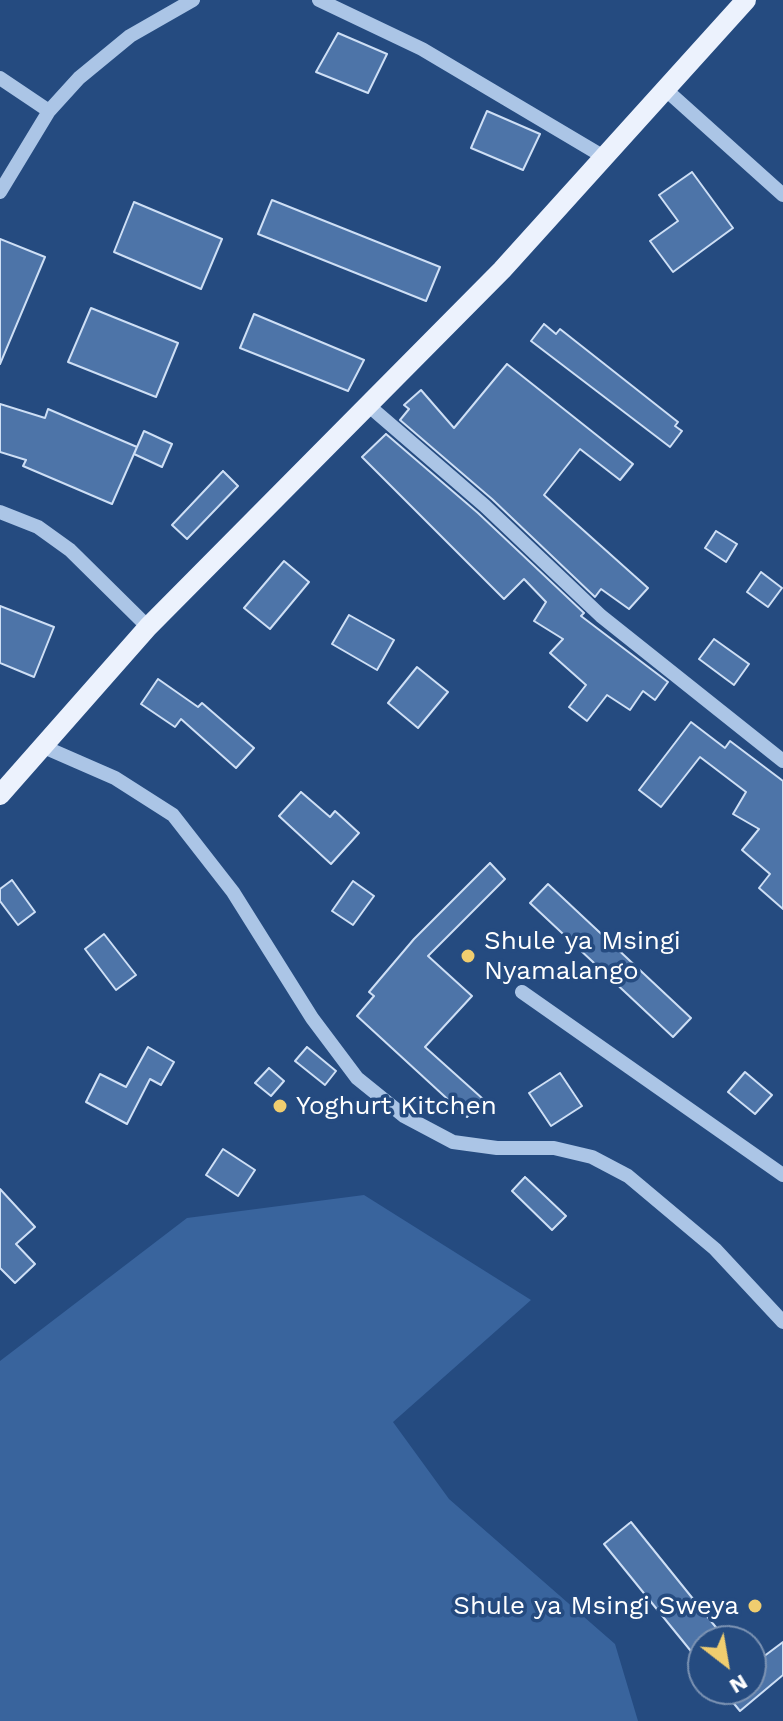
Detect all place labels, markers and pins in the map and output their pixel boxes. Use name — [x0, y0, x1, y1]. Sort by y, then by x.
place label: Shule ya Msingi Nyamalango — [484, 925, 681, 986]
marker: Shule ya Msingi Nyamalango — [459, 947, 477, 965]
place label: Yoghurt Kitchen — [296, 1090, 497, 1122]
marker: Yoghurt Kitchen — [271, 1097, 289, 1115]
place label: Shule ya Msingi Sweya — [453, 1590, 739, 1622]
marker: Shule ya Msingi Sweya — [746, 1597, 764, 1615]

